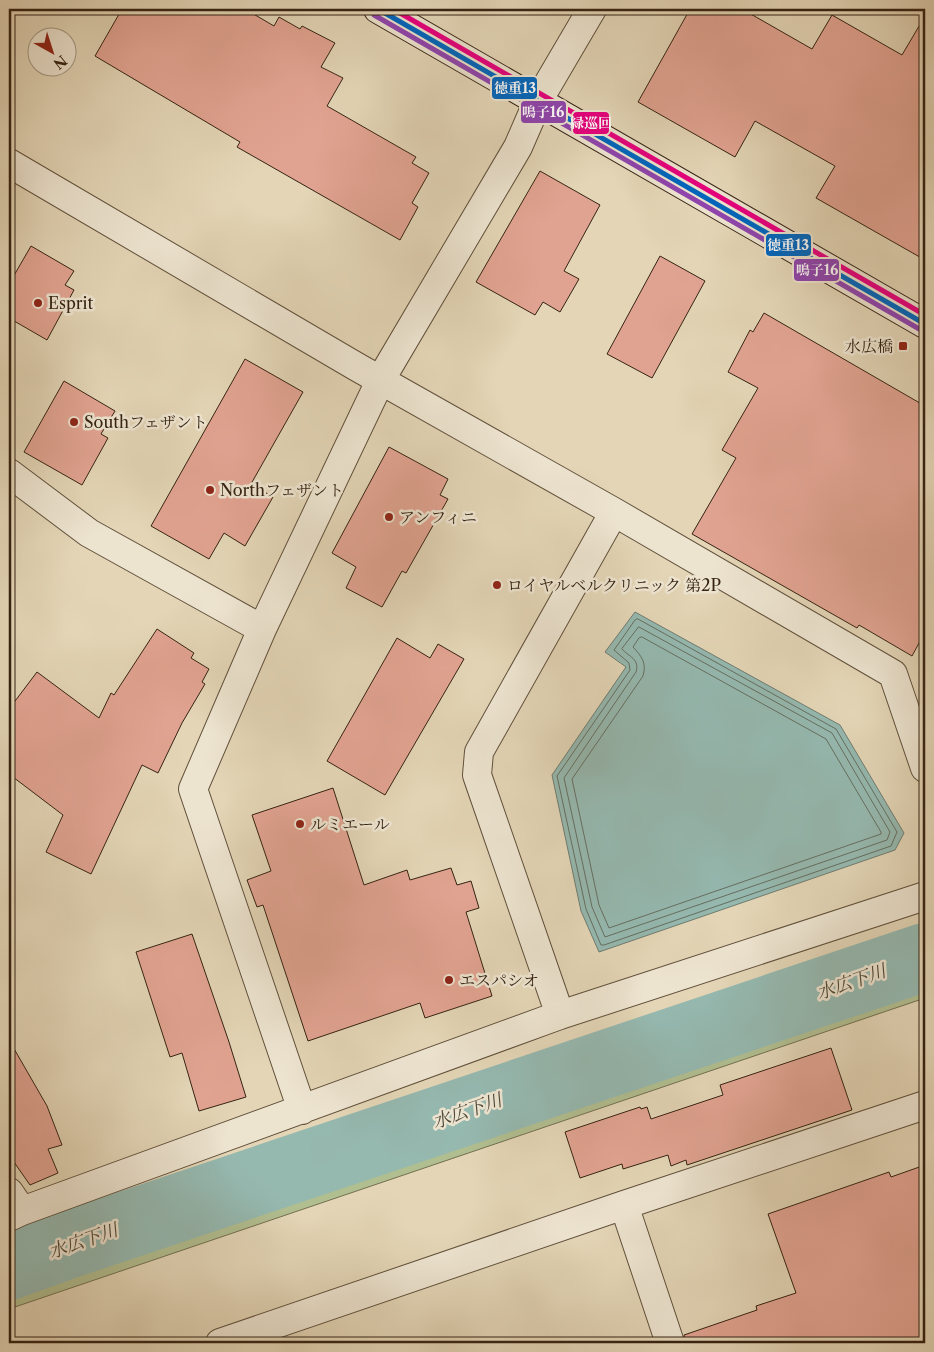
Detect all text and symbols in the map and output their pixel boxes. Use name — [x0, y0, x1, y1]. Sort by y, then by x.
north arrow — [28, 28, 78, 78]
text: N — [50, 51, 71, 73]
line badge: 徳重13 — [491, 76, 538, 100]
text: 徳重13 — [494, 79, 536, 97]
line badge: 鳴子16 — [520, 100, 567, 124]
text: 鳴子16 — [522, 103, 564, 121]
line badge: 緑巡回 — [572, 111, 610, 135]
text: 緑巡回 — [570, 114, 612, 132]
line badge: 徳重13 — [765, 233, 812, 257]
text: 徳重13 — [767, 236, 809, 254]
line badge: 鳴子16 — [793, 258, 840, 282]
text: 鳴子16 — [796, 261, 838, 279]
place label: Esprit — [48, 293, 93, 313]
marker: Esprit — [32, 297, 44, 309]
place label: 水広橋 — [845, 336, 893, 356]
marker: 水広橋 — [897, 340, 909, 352]
place label: Southフェザント — [84, 412, 208, 432]
marker: Southフェザント — [68, 416, 80, 428]
place label: Northフェザント — [220, 480, 344, 500]
marker: Northフェザント — [204, 484, 216, 496]
place label: アンフィニ — [399, 507, 477, 527]
marker: アンフィニ — [383, 511, 395, 523]
place label: ロイヤルベルクリニック 第2P — [507, 575, 722, 595]
marker: ロイヤルベルクリニック 第2P — [491, 579, 503, 591]
place label: ルミエール — [310, 814, 390, 834]
marker: ルミエール — [294, 818, 306, 830]
water label: 水広下川 — [813, 959, 891, 1004]
place label: エスパシオ — [459, 970, 539, 990]
marker: エスパシオ — [443, 974, 455, 986]
water label: 水広下川 — [429, 1088, 507, 1133]
water label: 水広下川 — [45, 1218, 123, 1263]

